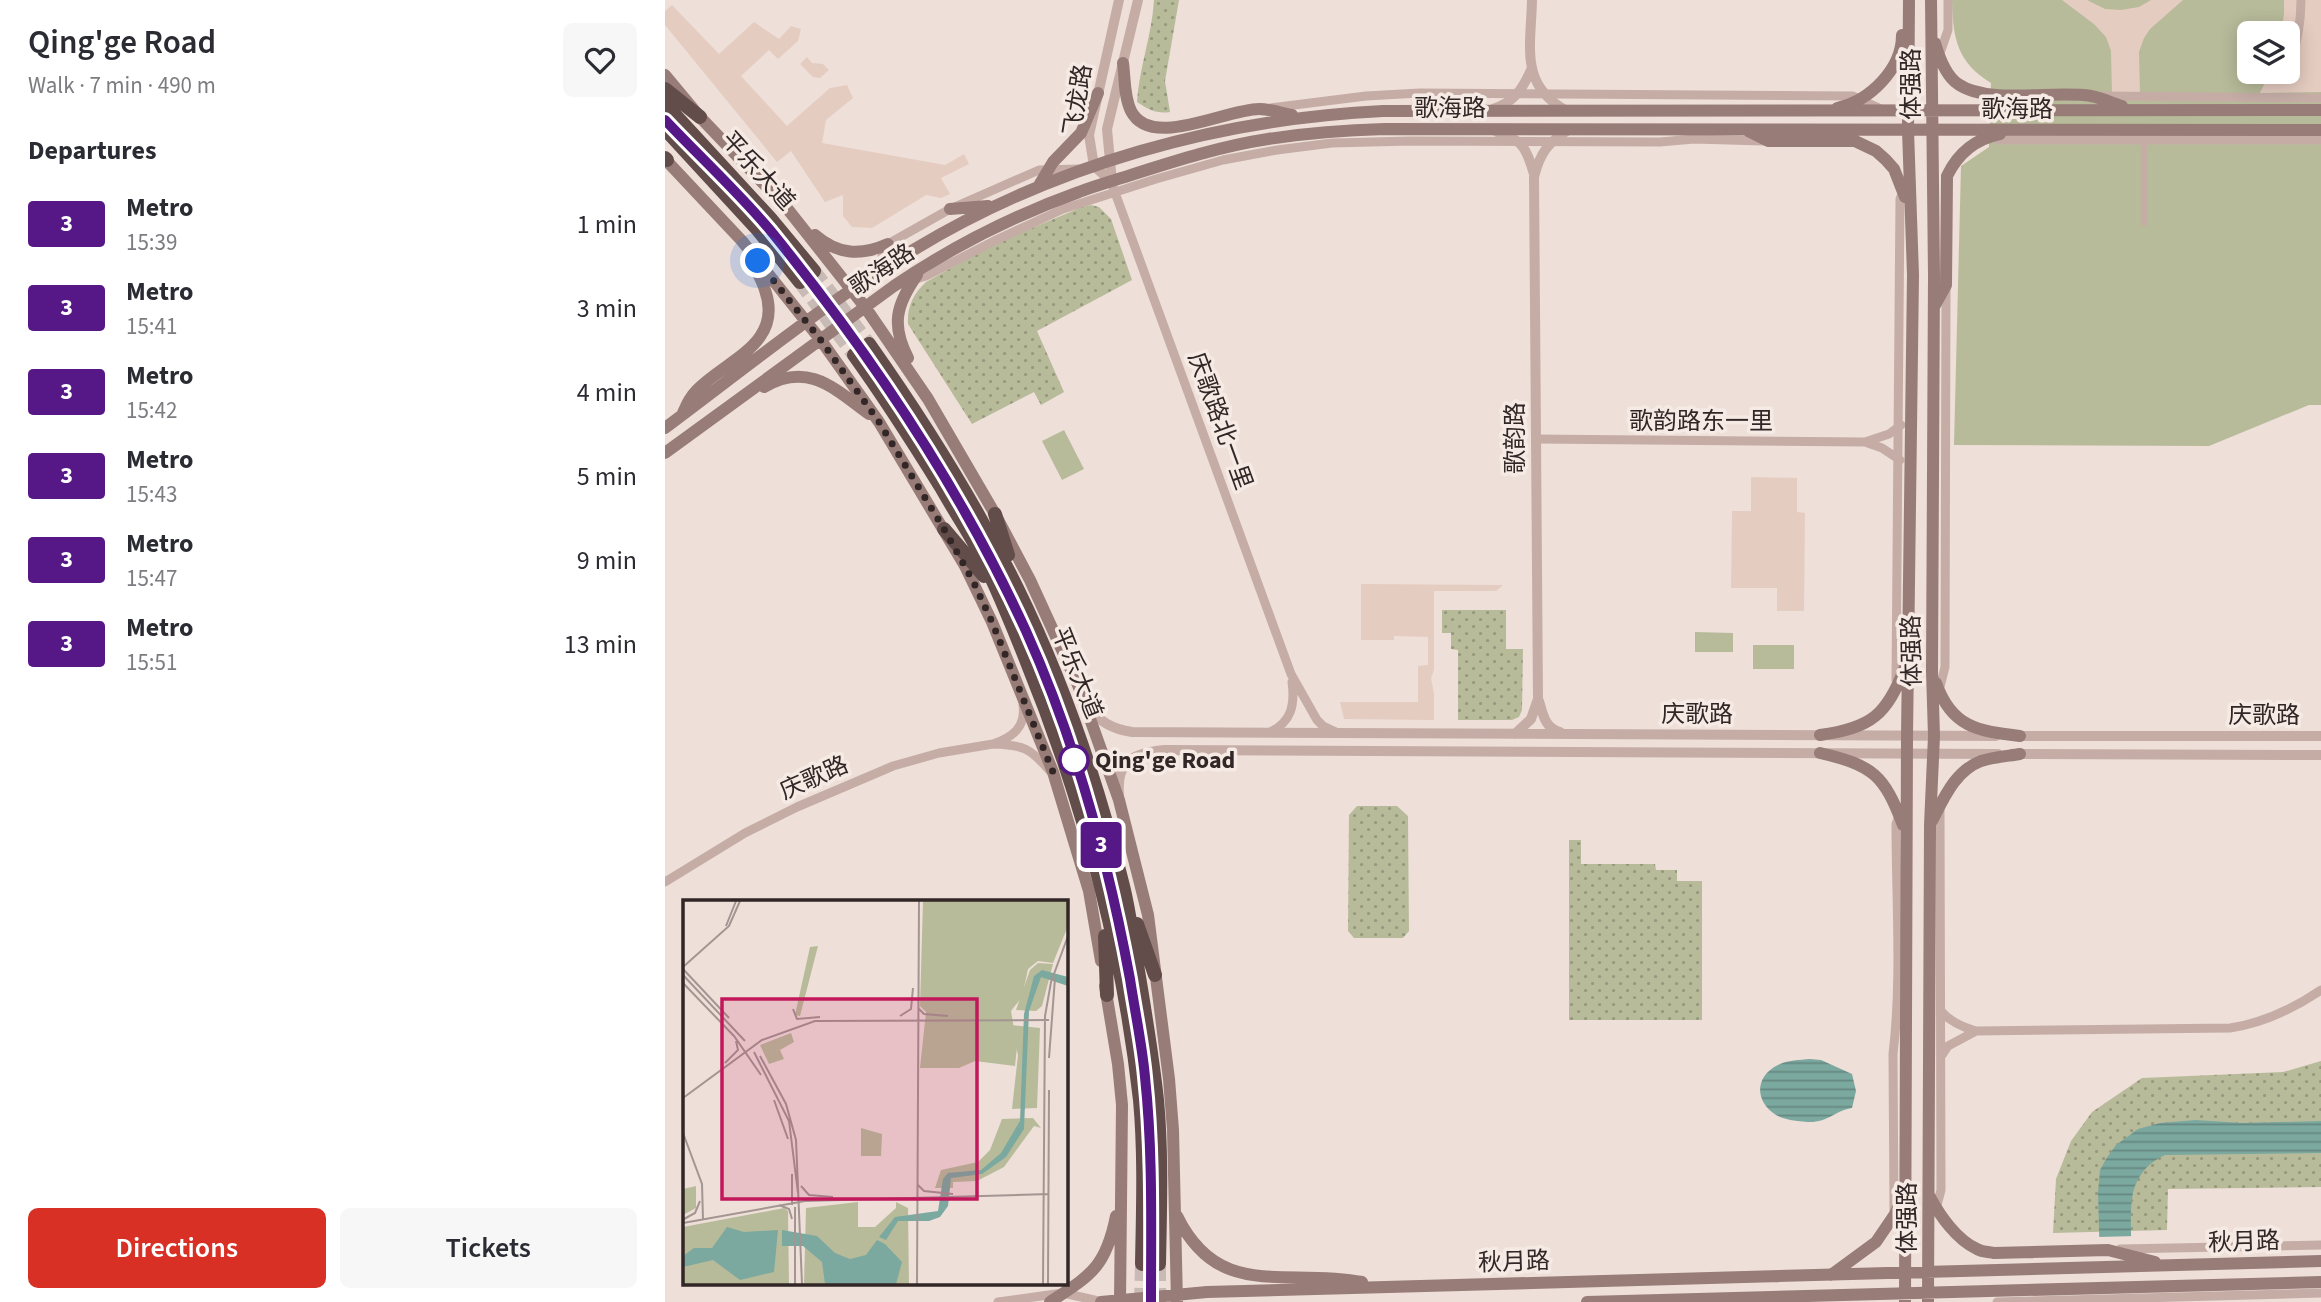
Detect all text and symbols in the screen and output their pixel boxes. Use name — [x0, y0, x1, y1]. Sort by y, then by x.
text: Qing'ge Road — [28, 19, 216, 66]
map controls — [2237, 21, 2300, 84]
button: layers — [2237, 21, 2300, 84]
button: heart — [563, 23, 637, 97]
street label: 体强路 — [1894, 48, 1929, 120]
street label: 飞龙路 — [1055, 62, 1101, 138]
text: Walk · 7 min · 490 m — [28, 69, 216, 102]
street label: 歌海路 — [1414, 91, 1486, 126]
street label: 歌海路 — [1981, 92, 2053, 127]
street label: 平乐大道 — [713, 124, 803, 218]
text: Departures — [28, 132, 156, 169]
text: Metro — [126, 189, 194, 226]
text: 3 — [60, 206, 73, 241]
text: 1 min — [577, 206, 637, 243]
text: 15:39 — [126, 226, 177, 259]
street label: 歌海路 — [842, 235, 922, 305]
your location — [740, 243, 775, 278]
text: Metro — [126, 273, 194, 310]
text: 3 — [60, 290, 73, 325]
text: 3 min — [577, 290, 637, 327]
text: 15:41 — [126, 310, 177, 343]
street label: 庆歌路北一里 — [1179, 347, 1261, 495]
text: Metro — [126, 357, 194, 394]
text: 3 — [60, 374, 73, 409]
text: 4 min — [577, 374, 637, 411]
text: 15:42 — [126, 394, 177, 427]
street label: 歌韵路 — [1498, 402, 1533, 474]
street label: 歌韵路东一里 — [1629, 404, 1773, 439]
text: Metro — [126, 441, 194, 478]
text: 3 — [60, 458, 73, 493]
text: 5 min — [577, 458, 637, 495]
text: 15:43 — [126, 478, 177, 511]
text: Metro — [126, 525, 194, 562]
text: 3 — [60, 542, 73, 577]
text: 9 min — [577, 542, 637, 579]
text: 15:47 — [126, 562, 177, 595]
text: Metro — [126, 609, 194, 646]
street label: 体强路 — [1894, 615, 1930, 687]
street label: 平乐大道 — [1043, 622, 1111, 724]
text: 3 — [60, 626, 73, 661]
text: 13 min — [564, 626, 637, 663]
text: 15:51 — [126, 646, 177, 679]
street label: 庆歌路 — [1661, 697, 1733, 732]
street label: 庆歌路 — [2228, 698, 2300, 733]
place label: Qing'ge Road — [1095, 743, 1235, 778]
marker: Qing'ge Road — [1059, 745, 1089, 775]
street label: 庆歌路 — [774, 747, 854, 809]
line badge: 3 — [1078, 822, 1124, 868]
text: 3 — [1095, 827, 1107, 862]
inset map — [683, 900, 1067, 1284]
street label: 体强路 — [1890, 1182, 1925, 1254]
button: Directions — [28, 1208, 326, 1288]
button: Tickets — [340, 1208, 637, 1288]
street label: 秋月路 — [2207, 1223, 2281, 1261]
street label: 秋月路 — [1477, 1243, 1551, 1281]

